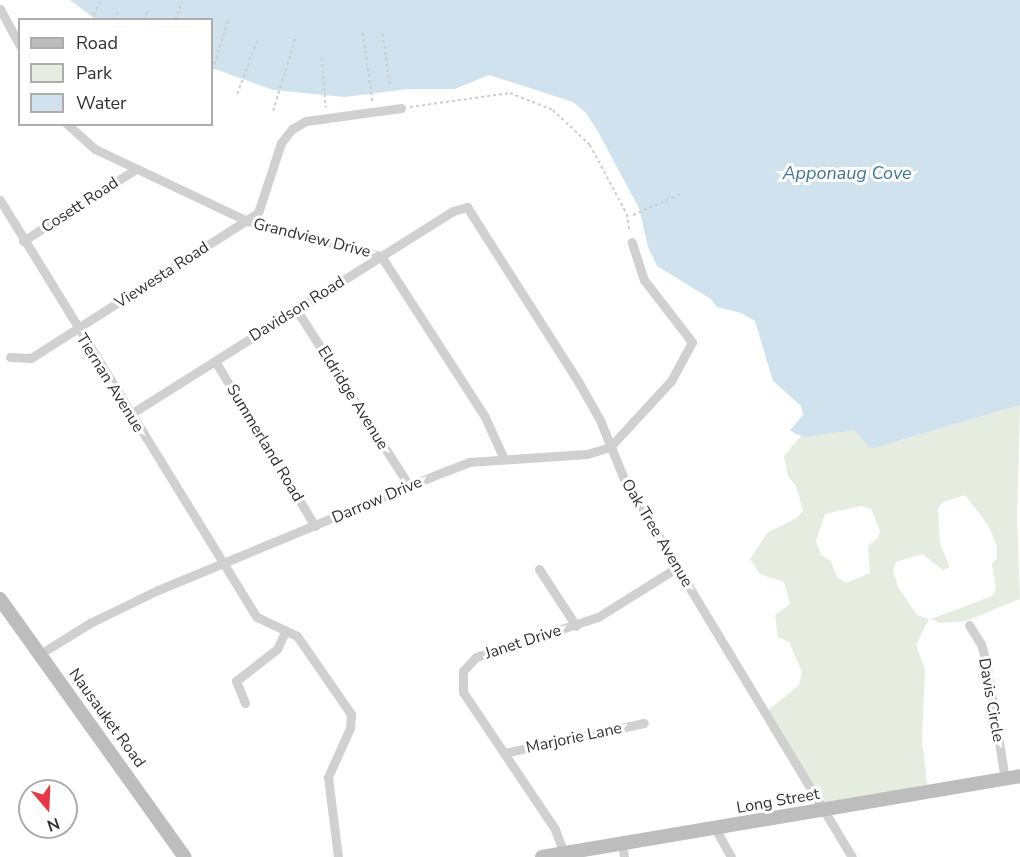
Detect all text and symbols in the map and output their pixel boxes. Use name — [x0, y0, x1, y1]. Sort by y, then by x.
legend — [18, 18, 213, 126]
text: Road — [76, 31, 118, 55]
text: Park — [76, 61, 112, 85]
text: Water — [76, 91, 127, 115]
water label: Apponaug Cove — [782, 162, 912, 184]
street label: Cosett Road — [38, 173, 122, 237]
street label: Grandview Drive — [251, 214, 373, 262]
street label: Viewesta Road — [111, 238, 213, 312]
street label: Davidson Road — [246, 272, 348, 346]
street label: Tiernan Avenue — [72, 330, 148, 436]
street label: Eldridge Avenue — [313, 343, 393, 453]
street label: Summerland Road — [222, 381, 308, 505]
street label: Darrow Drive — [329, 472, 425, 528]
street label: Oak Tree Avenue — [617, 476, 697, 590]
street label: Janet Drive — [483, 621, 563, 663]
street label: Davis Circle — [974, 657, 1008, 743]
street label: Nausauket Road — [65, 665, 149, 771]
street label: Marjorie Lane — [524, 718, 624, 758]
north arrow — [18, 779, 78, 839]
street label: Long Street — [735, 784, 821, 818]
text: N — [44, 812, 62, 836]

